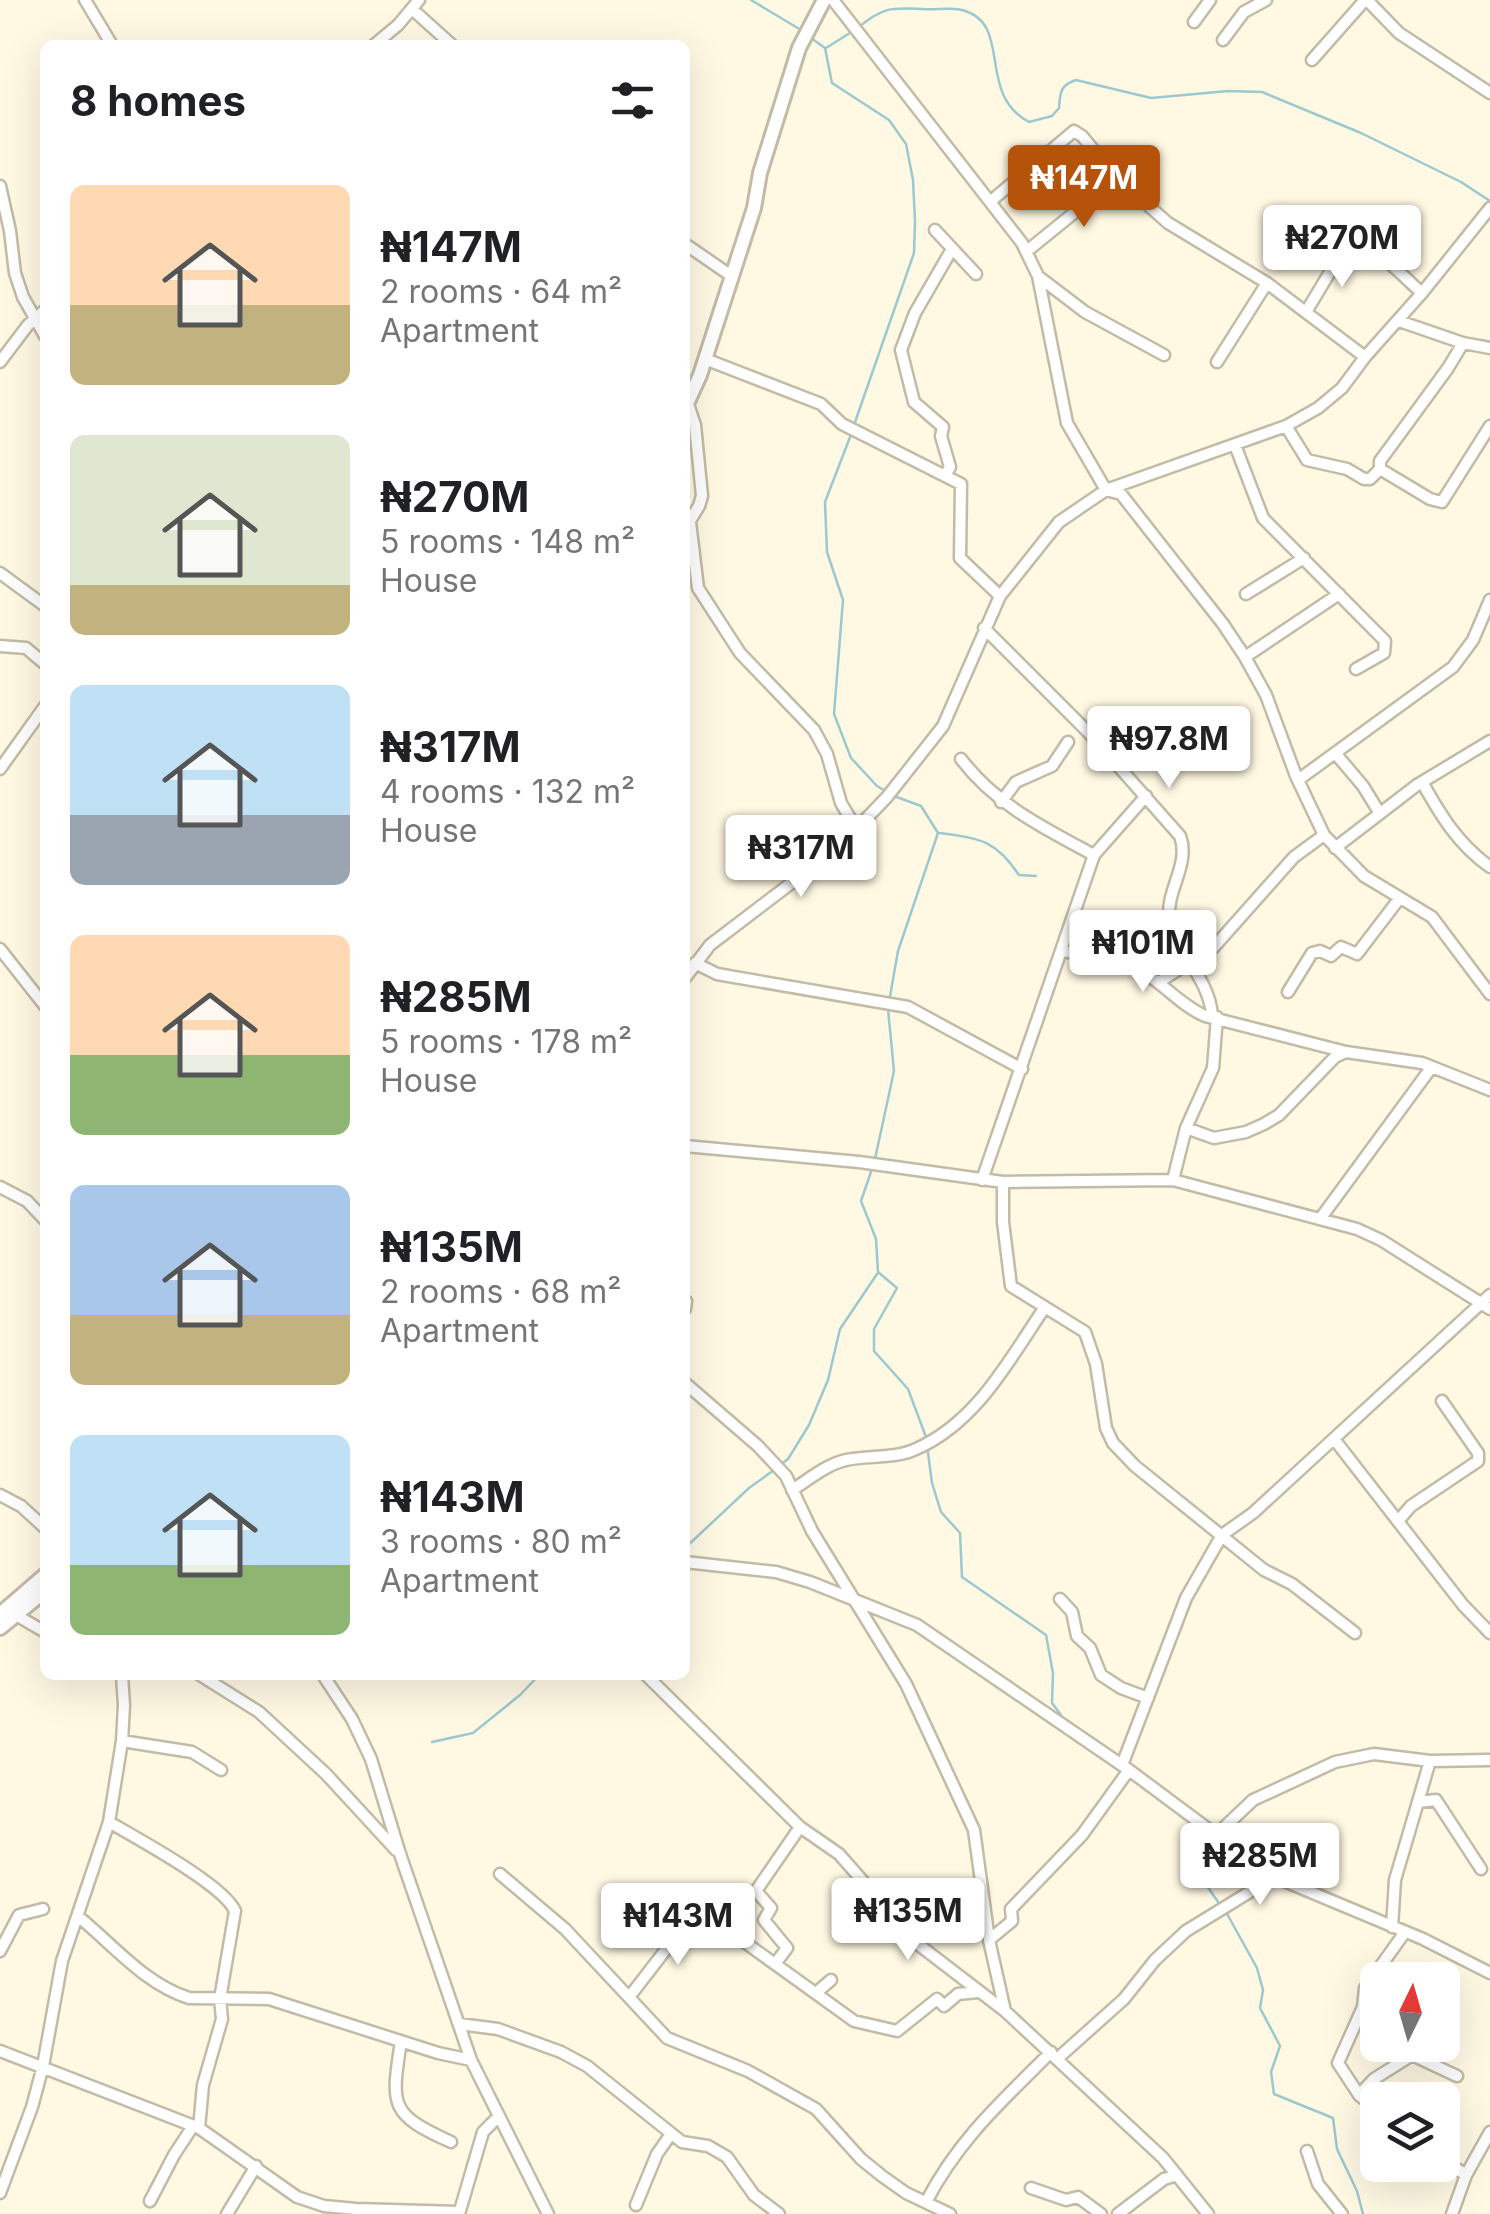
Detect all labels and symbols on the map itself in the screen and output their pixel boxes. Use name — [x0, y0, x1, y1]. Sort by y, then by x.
pin: ₦147M — [1014, 145, 1154, 230]
pin: ₦270M — [1272, 205, 1412, 290]
pin: ₦97.8M — [1088, 706, 1250, 791]
pin: ₦317M — [731, 815, 871, 900]
pin: ₦101M — [1073, 910, 1213, 995]
pin: ₦285M — [1190, 1823, 1330, 1908]
pin: ₦135M — [838, 1878, 978, 1963]
pin: ₦143M — [608, 1883, 748, 1968]
north arrow — [1360, 1962, 1460, 2062]

